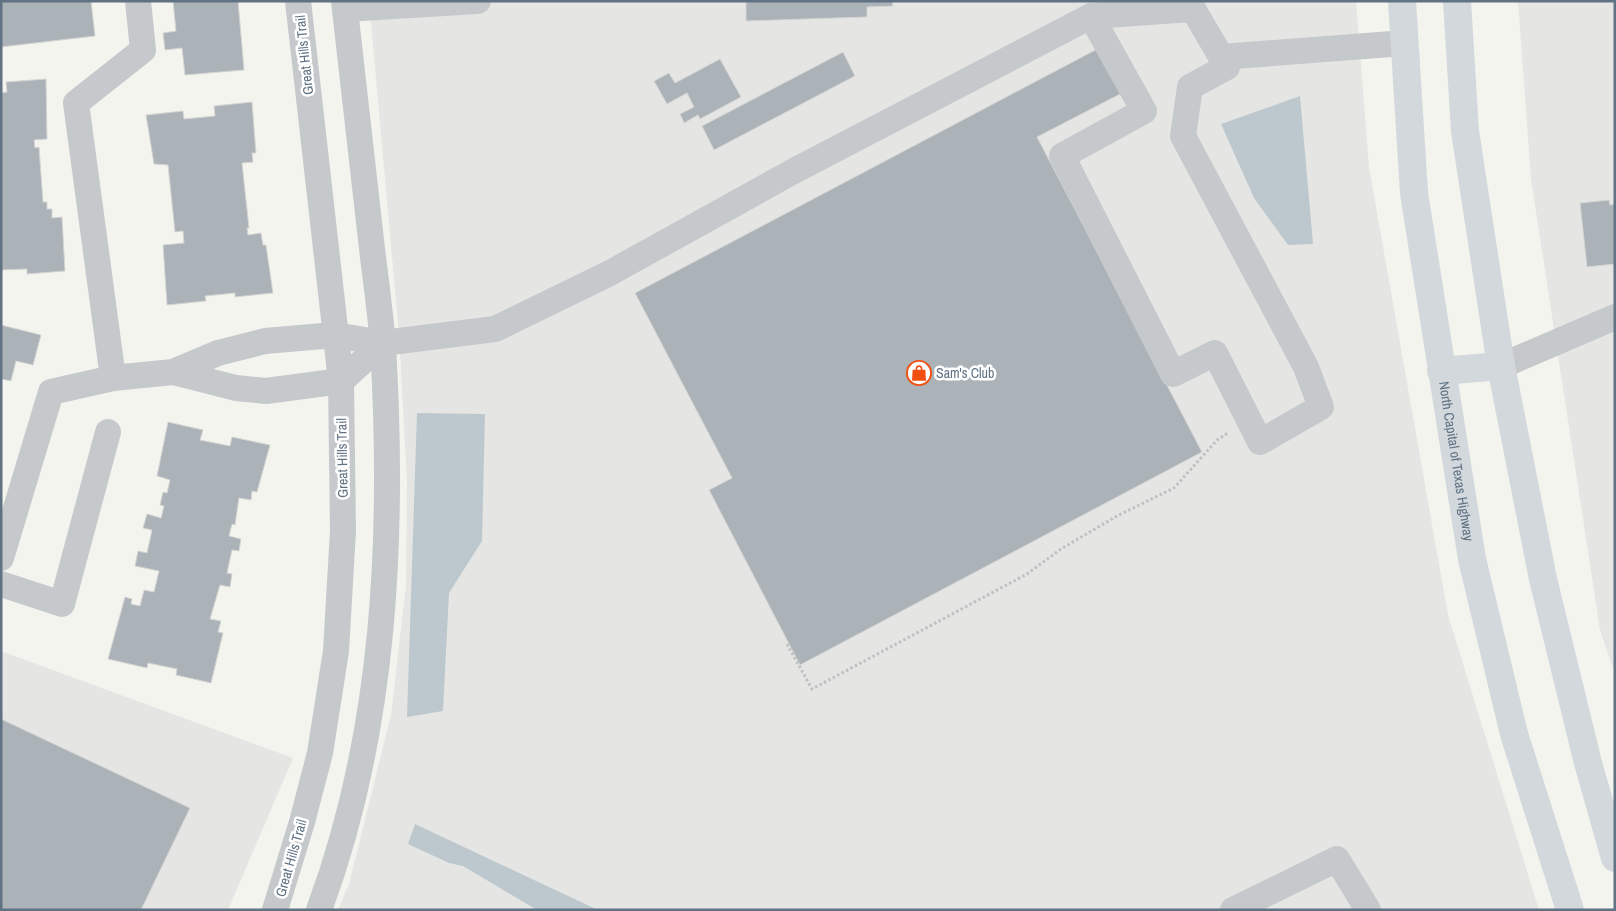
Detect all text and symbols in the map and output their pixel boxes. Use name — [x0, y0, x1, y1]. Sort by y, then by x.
street label: Great Hills Trail — [291, 14, 317, 96]
shop icon: Sam's Club — [906, 360, 932, 386]
place label: Sam's Club — [936, 364, 994, 382]
street label: North Capital of Texas Highway — [1435, 380, 1478, 543]
street label: Great Hills Trail — [332, 418, 352, 498]
street label: Great Hills Trail — [271, 817, 311, 899]

